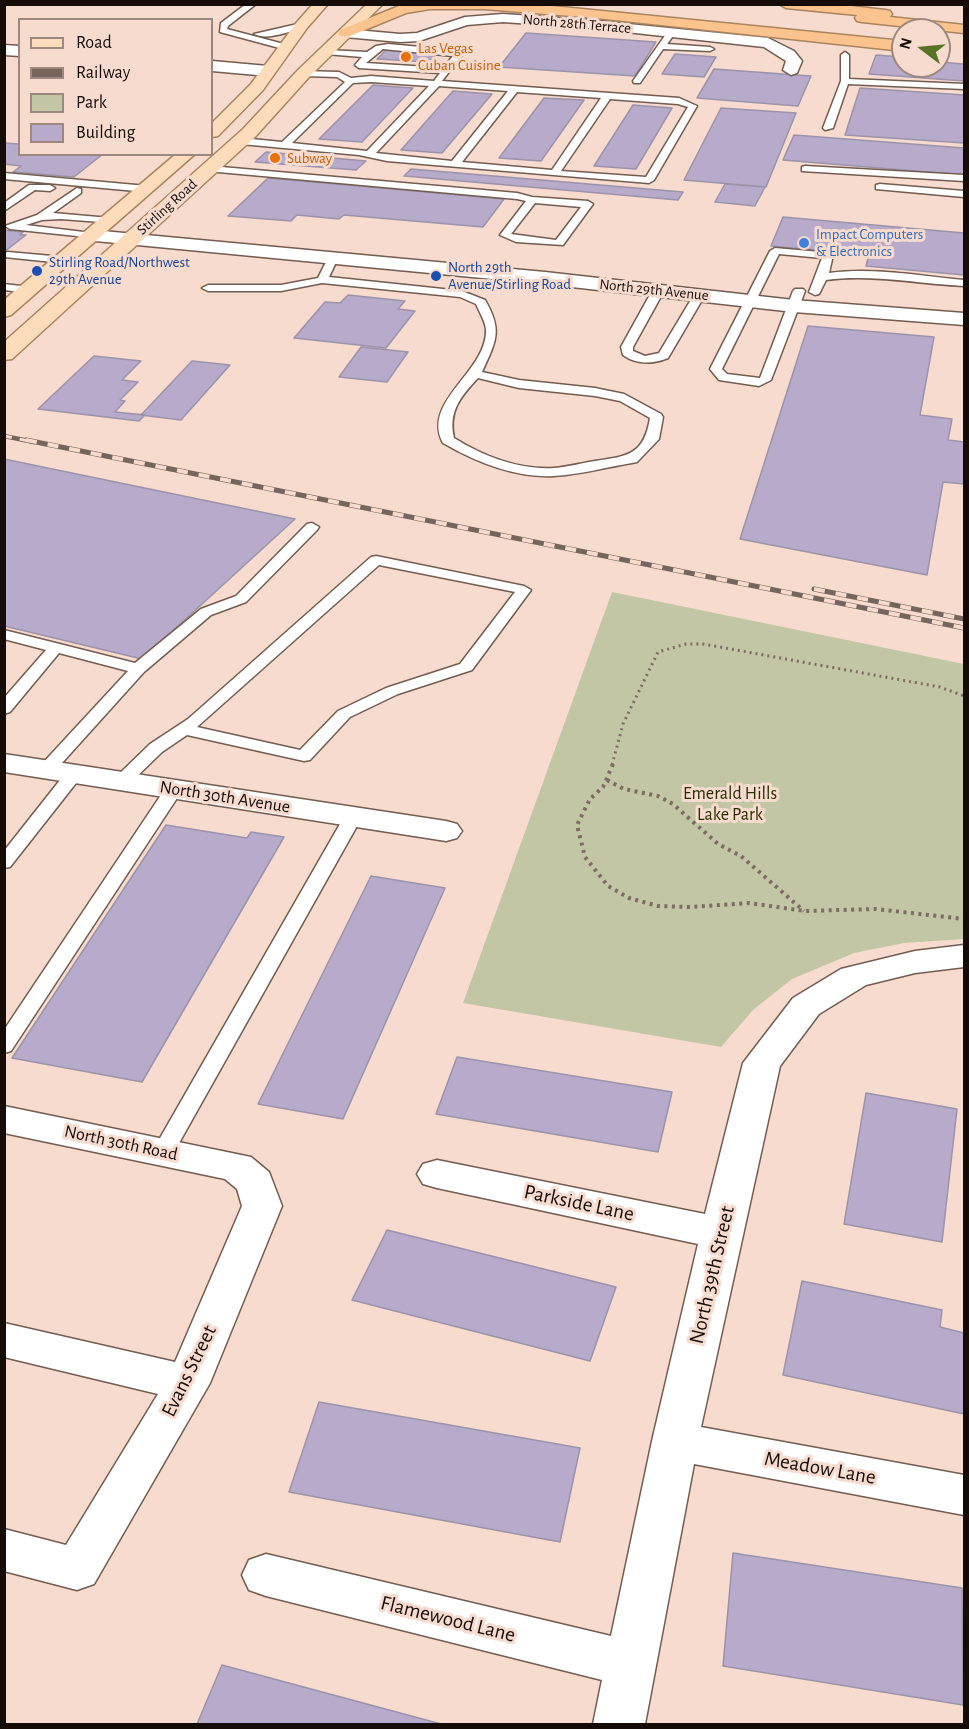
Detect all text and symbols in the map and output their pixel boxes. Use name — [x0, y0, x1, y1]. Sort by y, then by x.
street label: North 28th Terrace — [522, 10, 632, 38]
legend — [18, 18, 213, 156]
north arrow — [891, 18, 951, 78]
text: Road — [76, 34, 112, 52]
text: N — [896, 36, 915, 51]
place label: Las Vegas Cuban Cuisine — [418, 39, 501, 74]
marker: Las Vegas Cuban Cuisine — [399, 50, 413, 64]
text: Railway — [76, 64, 130, 82]
text: Park — [76, 94, 107, 112]
text: Building — [76, 124, 135, 142]
place label: Subway — [287, 149, 332, 167]
marker: Subway — [268, 151, 282, 165]
street label: Stirling Road — [133, 175, 201, 239]
place label: Impact Computers & Electronics — [816, 225, 923, 260]
marker: Impact Computers & Electronics — [797, 236, 811, 250]
place label: Stirling Road/Northwest 29th Avenue — [49, 253, 190, 288]
place label: North 29th Avenue/Stirling Road — [448, 258, 571, 293]
marker: Stirling Road/Northwest 29th Avenue — [30, 264, 44, 278]
marker: North 29th Avenue/Stirling Road — [429, 269, 443, 283]
street label: North 29th Avenue — [598, 275, 710, 305]
street label: North 30th Avenue — [158, 776, 292, 818]
park label: Emerald Hills Lake Park — [683, 783, 777, 826]
street label: North 30th Road — [62, 1120, 180, 1166]
street label: Parkside Lane — [522, 1179, 636, 1227]
street label: North 39th Street — [684, 1204, 740, 1346]
street label: Evans Street — [156, 1321, 222, 1421]
street label: Meadow Lane — [762, 1446, 878, 1490]
street label: Flamewood Lane — [378, 1590, 518, 1648]

